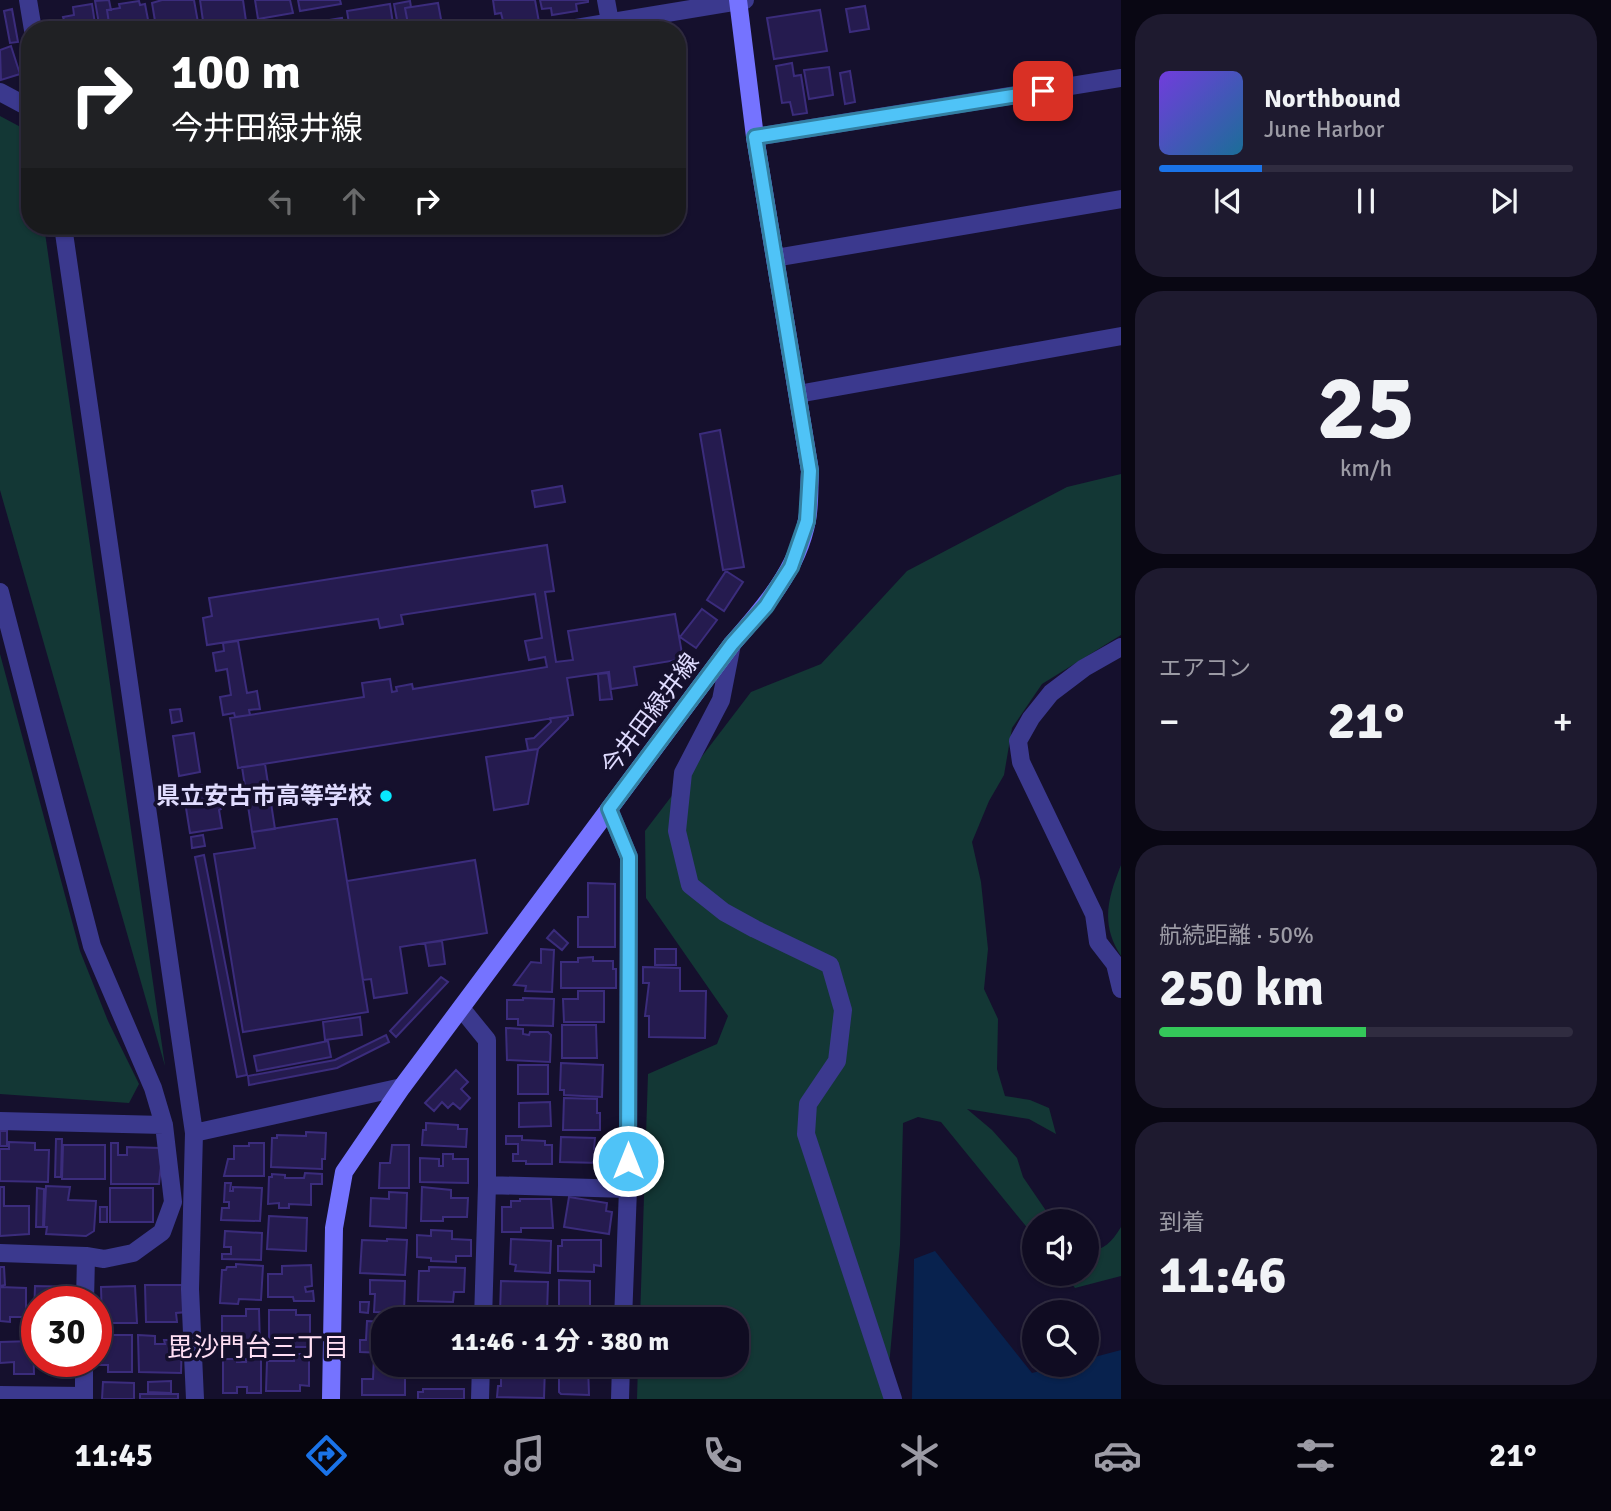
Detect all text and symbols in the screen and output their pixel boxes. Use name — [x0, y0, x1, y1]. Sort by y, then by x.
text: 100 m — [171, 42, 301, 102]
icon: right — [56, 49, 147, 140]
pin — [1013, 61, 1073, 121]
icon: arrive — [1024, 72, 1062, 110]
text: Northbound — [1264, 83, 1401, 115]
text: 今井田緑井線 — [171, 109, 363, 148]
text: June Harbor — [1264, 115, 1384, 144]
icon: left — [262, 182, 300, 220]
icon: ahead — [335, 182, 373, 220]
icon: right — [408, 182, 446, 220]
icon: previous — [1209, 182, 1247, 220]
icon: pause — [1347, 182, 1385, 220]
icon: next — [1485, 182, 1523, 220]
text: 25 — [1317, 352, 1415, 465]
text: km/h — [1340, 454, 1392, 483]
street label: 今井田緑井線 — [595, 647, 705, 781]
text: エアコン — [1159, 654, 1251, 683]
text: 21° — [1328, 689, 1404, 753]
text: − — [1159, 698, 1180, 745]
text: + — [1552, 698, 1573, 745]
place label: 県立安古市高等学校 — [156, 781, 372, 811]
marker: 県立安古市高等学校 — [378, 788, 394, 804]
text: 航続距離 · 50% — [1159, 921, 1314, 950]
text: 250 km — [1159, 956, 1324, 1020]
position arrow — [591, 1124, 665, 1198]
text: 到着 — [1159, 1208, 1205, 1237]
map controls — [1022, 1209, 1099, 1377]
button: sound — [1022, 1209, 1099, 1286]
text: 11:46 — [1159, 1243, 1287, 1307]
speed limit sign: 30 — [21, 1286, 112, 1377]
button: search — [1022, 1300, 1099, 1377]
text: 11:46 · 1 分 · 380 m — [451, 1326, 669, 1358]
district label: 毘沙門台三丁目 — [167, 1332, 349, 1364]
icon: directions — [302, 1431, 351, 1480]
icon: music — [500, 1431, 549, 1480]
icon: phone — [698, 1431, 747, 1480]
icon: climate — [895, 1431, 944, 1480]
icon: car — [1093, 1431, 1142, 1480]
icon: filters — [1291, 1431, 1340, 1480]
text: 11:45 — [74, 1436, 153, 1475]
text: 21° — [1489, 1436, 1536, 1475]

